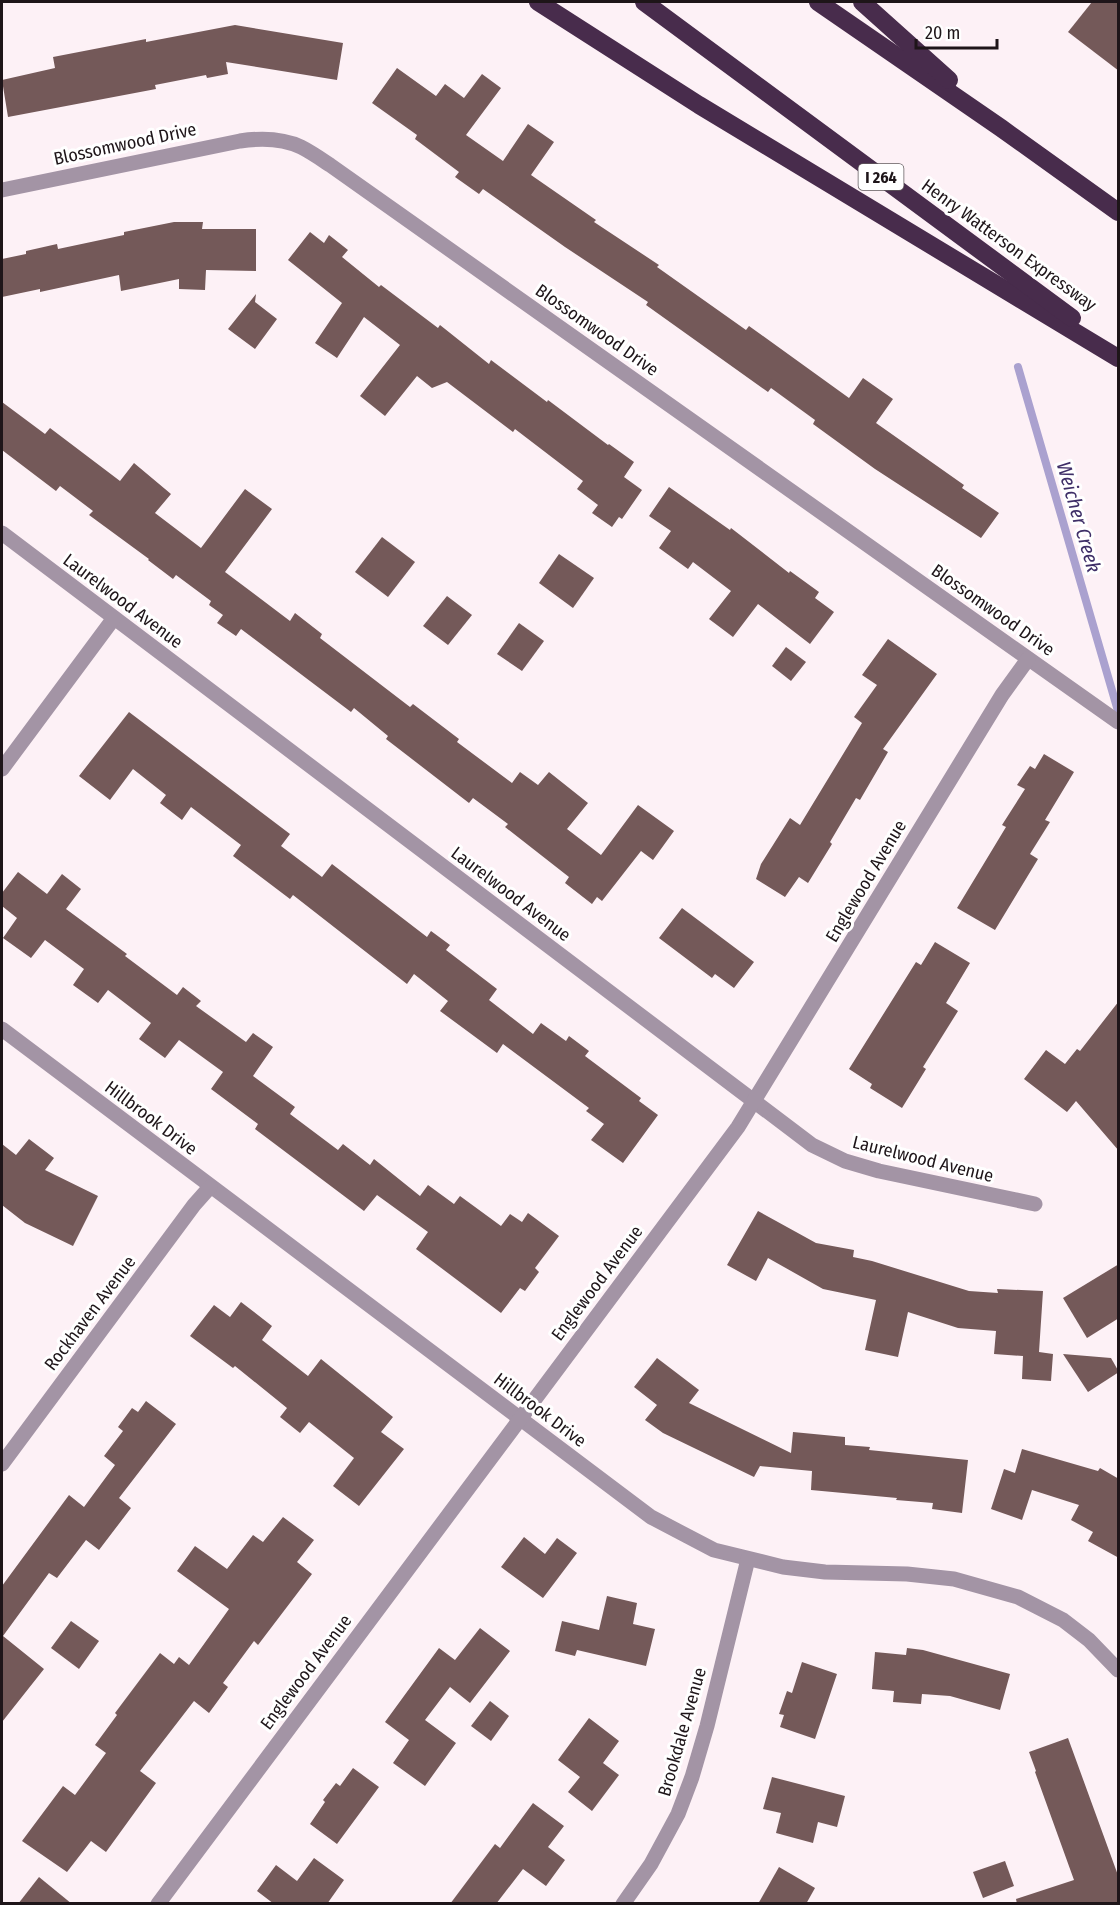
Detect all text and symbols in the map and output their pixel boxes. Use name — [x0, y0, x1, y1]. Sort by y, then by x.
scale bar — [916, 12, 997, 50]
text: 20 m — [925, 22, 960, 44]
street label: Blossomwood Drive — [52, 118, 198, 170]
road number: I 264 — [858, 164, 904, 190]
street label: Henry Watterson Expressway — [917, 174, 1101, 316]
street label: Blossomwood Drive — [531, 279, 663, 381]
water label: Weicher Creek — [1052, 459, 1106, 575]
street label: Laurelwood Avenue — [59, 549, 187, 653]
street label: Blossomwood Drive — [927, 559, 1059, 661]
street label: Englewood Avenue — [821, 816, 911, 946]
street label: Laurelwood Avenue — [447, 842, 575, 946]
street label: Hillbrook Drive — [100, 1076, 202, 1160]
street label: Laurelwood Avenue — [850, 1131, 996, 1187]
street label: Englewood Avenue — [547, 1221, 648, 1345]
street label: Rockhaven Avenue — [40, 1251, 140, 1375]
street label: Hillbrook Drive — [489, 1368, 591, 1452]
street label: Englewood Avenue — [256, 1610, 357, 1734]
street label: Brookdale Avenue — [653, 1665, 711, 1799]

